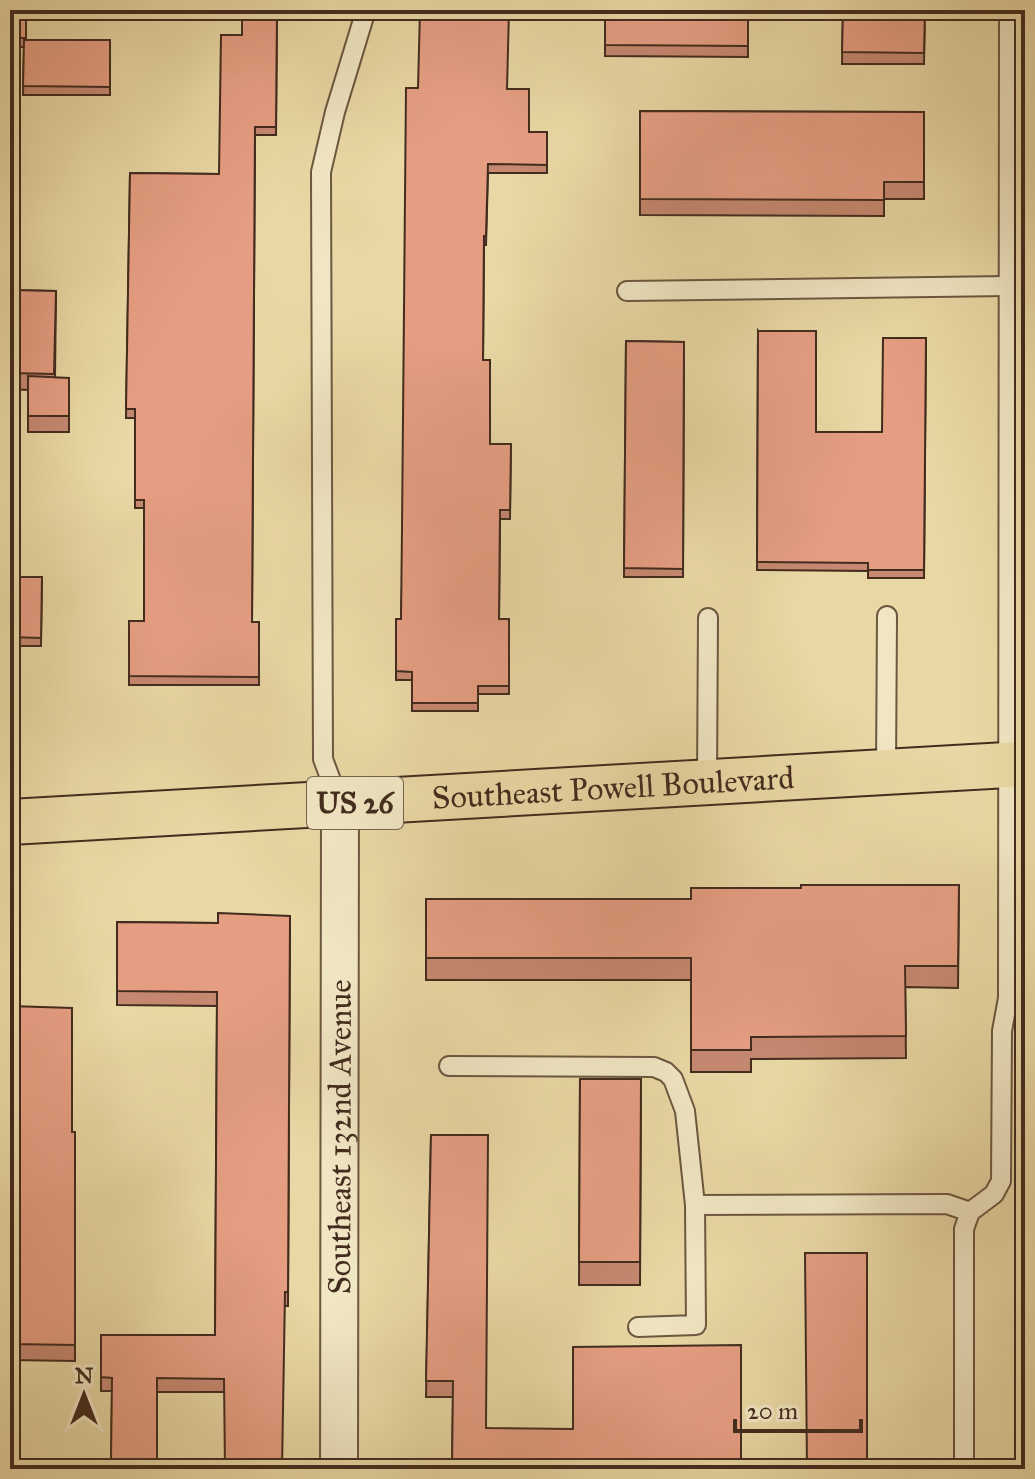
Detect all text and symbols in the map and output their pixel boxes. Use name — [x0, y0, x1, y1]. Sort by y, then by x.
street label: Southeast Powell Boulevard — [431, 758, 795, 817]
road number: US 26 — [307, 777, 403, 829]
street label: Southeast 132nd Avenue — [320, 979, 359, 1295]
north arrow — [44, 1355, 124, 1435]
text: N — [75, 1362, 94, 1389]
scale bar — [735, 1383, 861, 1433]
text: 20 m — [747, 1396, 798, 1426]

